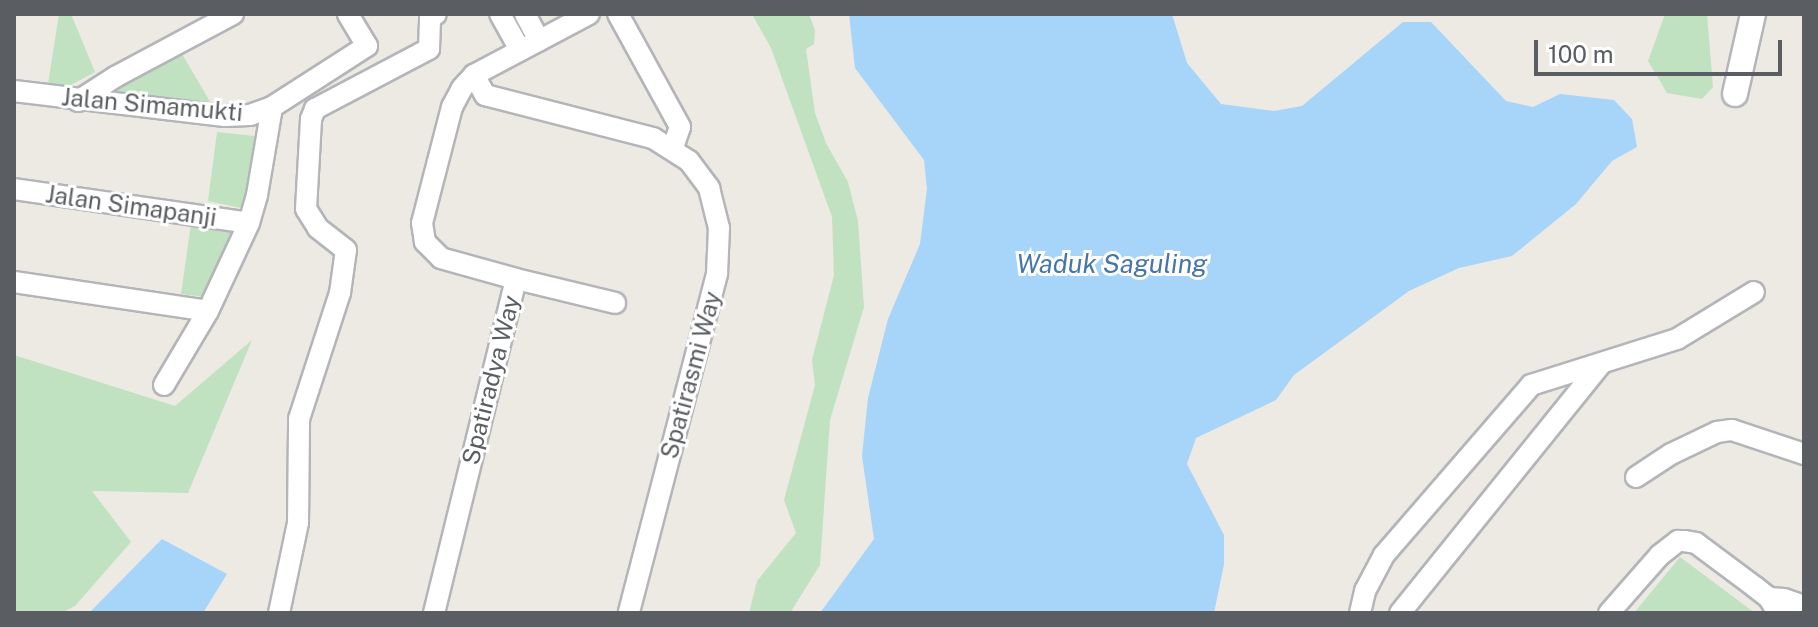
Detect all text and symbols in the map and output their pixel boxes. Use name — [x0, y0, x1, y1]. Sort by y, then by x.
scale bar — [1538, 24, 1786, 74]
text: 100 m — [1548, 40, 1614, 68]
street label: Jalan Simamukti — [60, 83, 244, 127]
street label: Jalan Simapanji — [44, 180, 218, 232]
water label: Waduk Saguling — [1016, 248, 1208, 280]
street label: Spatirasmi Way — [655, 288, 727, 462]
street label: Spatiradya Way — [456, 292, 526, 468]

